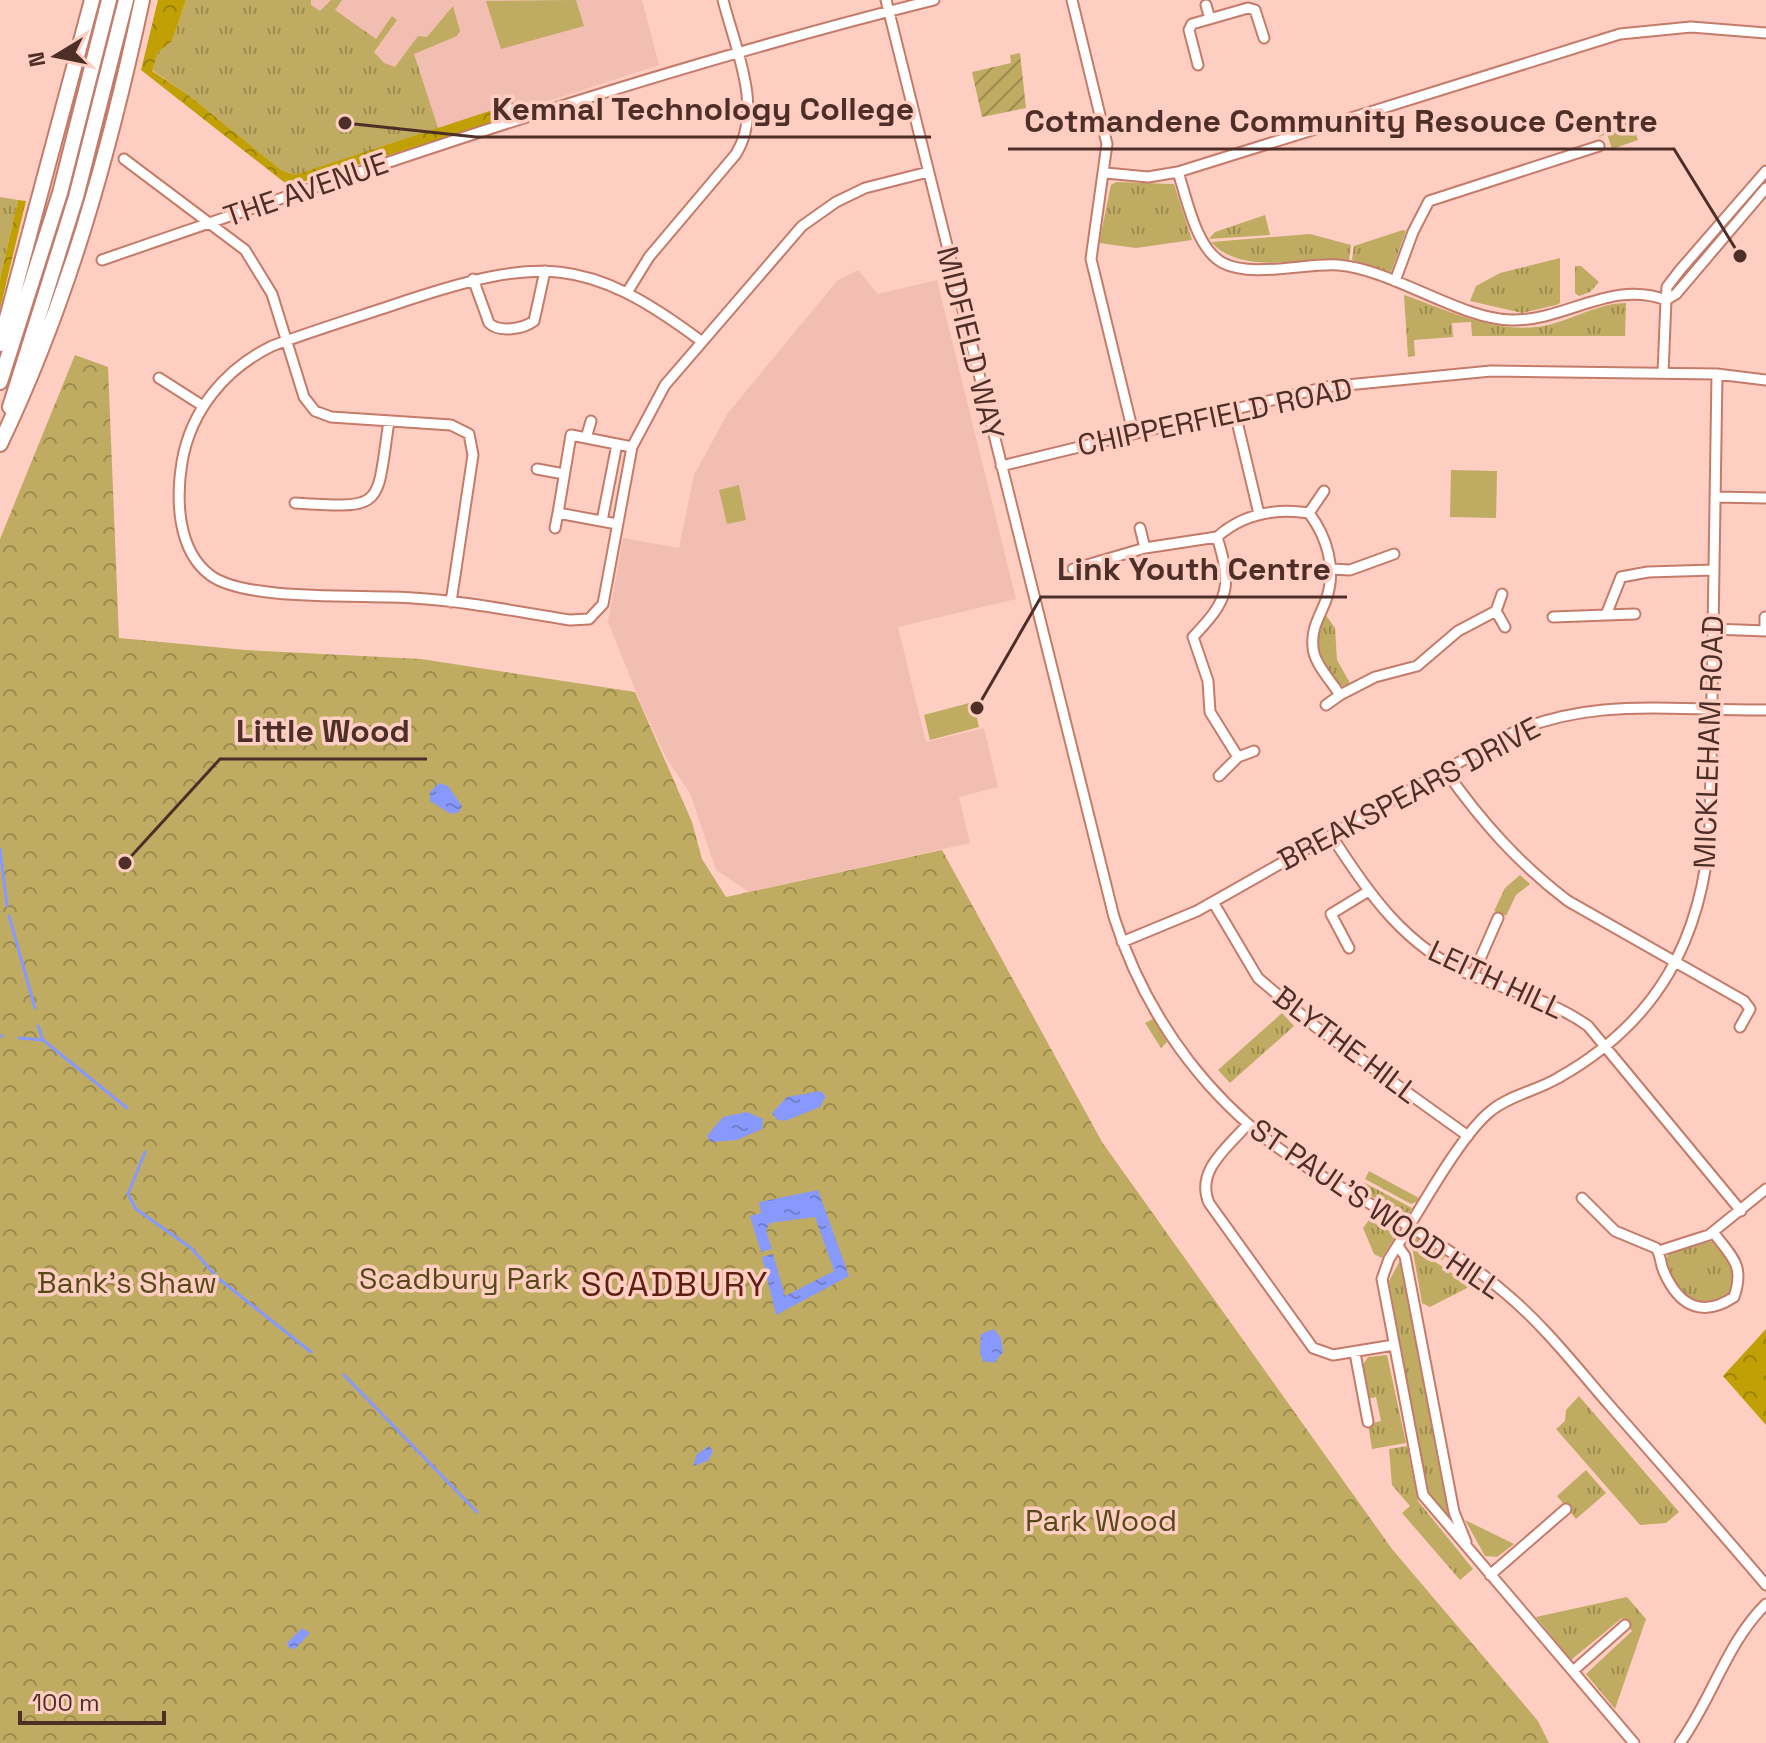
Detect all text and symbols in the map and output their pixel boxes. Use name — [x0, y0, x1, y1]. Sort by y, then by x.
north arrow — [16, 16, 96, 96]
text: N — [21, 50, 51, 69]
callout: Kemnal Technology College — [476, 81, 931, 137]
text: Kemnal Technology College — [492, 89, 914, 129]
callout: Cotmandene Community Resouce Centre — [1008, 93, 1674, 149]
text: Cotmandene Community Resouce Centre — [1024, 101, 1658, 141]
street label: THE AVENUE — [219, 143, 393, 236]
street label: MIDFIELD WAY — [928, 242, 1013, 444]
street label: CHIPPERFIELD ROAD — [1074, 368, 1356, 465]
callout: Link Youth Centre — [1041, 541, 1347, 597]
text: Link Youth Centre — [1057, 549, 1331, 589]
street label: MICKLEHAM ROAD — [1685, 614, 1732, 870]
callout: Little Wood — [220, 703, 427, 759]
street label: BREAKSPEARS DRIVE — [1271, 708, 1547, 879]
text: Little Wood — [236, 711, 410, 751]
street label: LEITH HILL — [1422, 931, 1570, 1028]
street label: BLYTHE HILL — [1266, 977, 1427, 1112]
street label: ST PAUL'S WOOD HILL — [1243, 1110, 1510, 1308]
park label: Scadbury Park — [359, 1259, 569, 1298]
park label: Bank's Shaw — [37, 1263, 217, 1302]
district label: SCADBURY — [581, 1263, 769, 1306]
park label: Park Wood — [1025, 1501, 1177, 1540]
scale bar — [20, 1675, 164, 1725]
text: 100 m — [32, 1687, 100, 1718]

